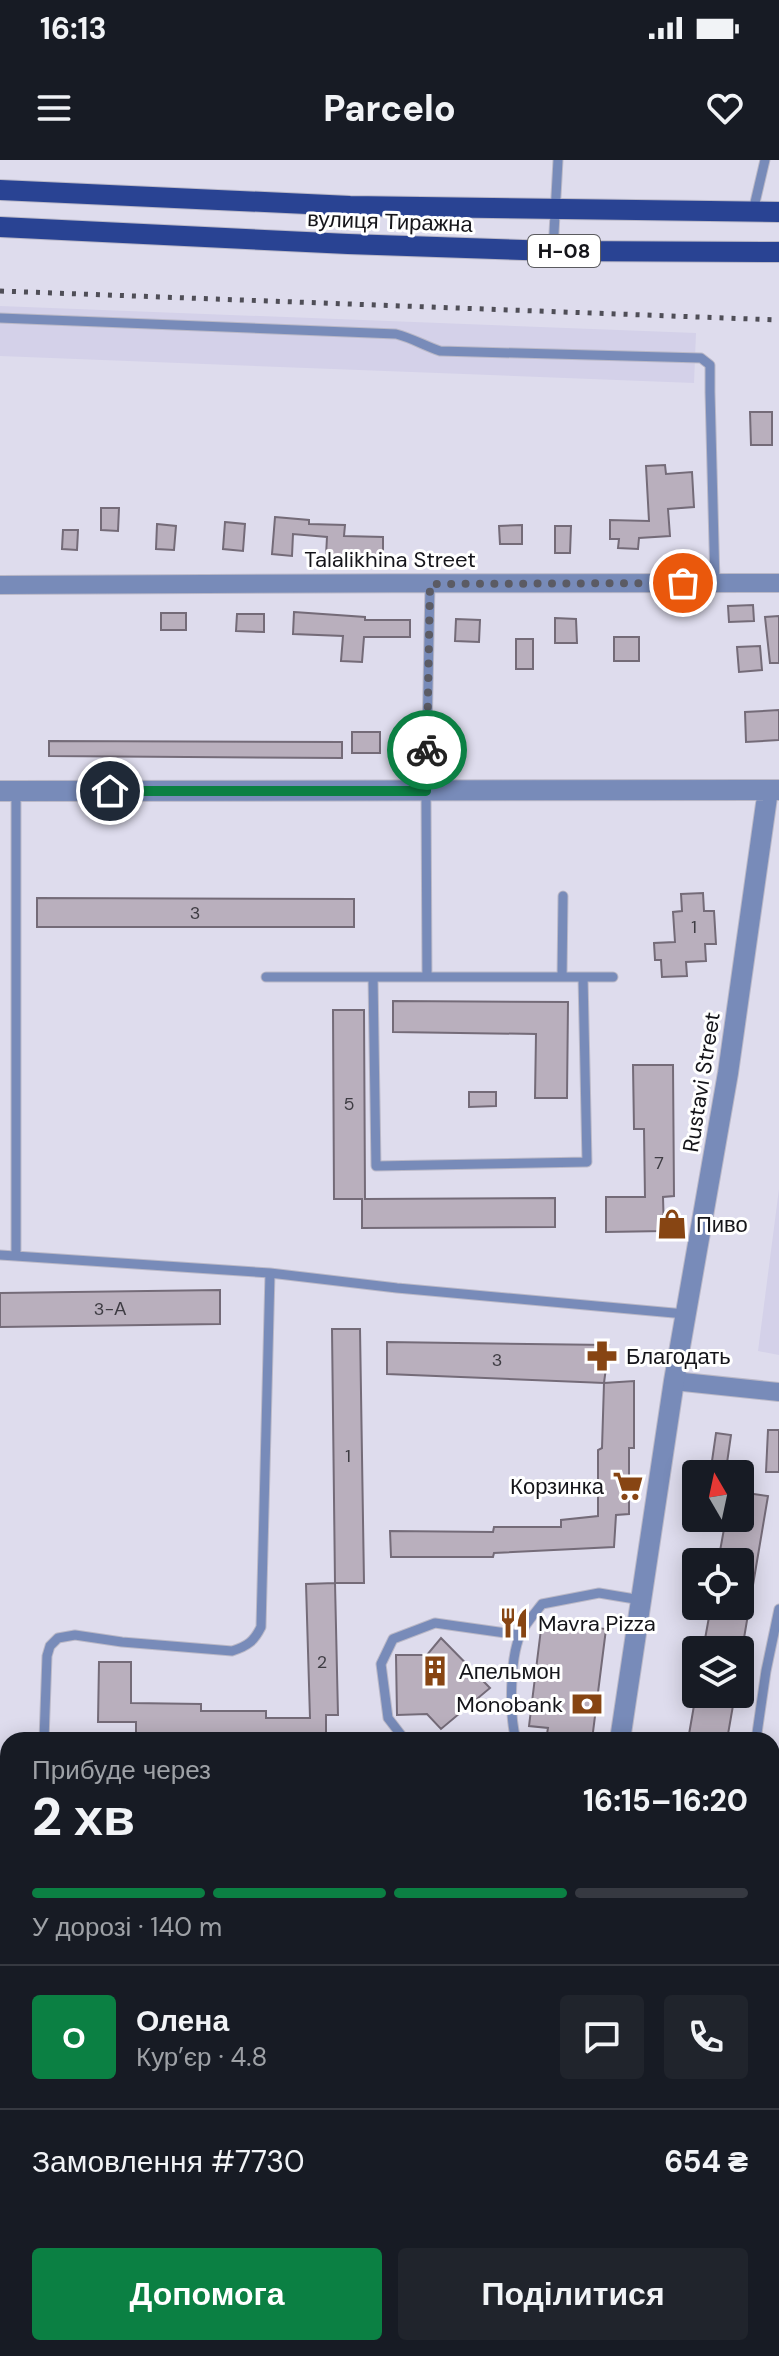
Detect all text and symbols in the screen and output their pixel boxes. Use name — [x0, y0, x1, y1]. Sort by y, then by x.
text: 16:13 — [40, 9, 107, 48]
text: Parcelo — [323, 85, 456, 132]
icon: menu — [32, 86, 76, 130]
icon: heart — [703, 86, 747, 130]
street label: вулиця Тиражна — [307, 204, 474, 239]
road number: Н-08 — [528, 235, 600, 267]
street label: Talalikhina Street — [304, 545, 476, 574]
pin — [649, 549, 717, 617]
icon: bag — [661, 561, 705, 605]
courier — [387, 710, 467, 790]
icon: bike — [405, 728, 449, 772]
pin — [76, 757, 144, 825]
icon: home — [88, 769, 132, 813]
house number: 3 — [190, 901, 200, 925]
house number: 1 — [691, 915, 697, 939]
street label: Rustavi Street — [676, 1010, 727, 1154]
house number: 5 — [344, 1092, 354, 1116]
house number: 7 — [654, 1151, 664, 1175]
shop icon: Пиво — [655, 1207, 689, 1241]
place label: Пиво — [696, 1210, 748, 1239]
house number: 3-А — [94, 1297, 126, 1321]
pharmacy icon: Благодать — [585, 1339, 619, 1373]
place label: Благодать — [626, 1342, 731, 1371]
house number: 3 — [492, 1348, 502, 1372]
house number: 1 — [345, 1444, 351, 1468]
north arrow — [682, 1460, 754, 1532]
map controls — [682, 1460, 754, 1708]
supermarket icon: Корзинка — [611, 1469, 645, 1503]
place label: Корзинка — [510, 1472, 605, 1501]
button: locate — [682, 1548, 754, 1620]
restaurant icon: Mavra Pizza — [497, 1606, 531, 1640]
place label: Mavra Pizza — [538, 1609, 656, 1638]
button: layers — [682, 1636, 754, 1708]
house number: 2 — [317, 1650, 327, 1674]
building icon: Апельмон — [418, 1654, 452, 1688]
place label: Апельмон — [459, 1657, 561, 1686]
bank icon: Monobank — [570, 1687, 604, 1721]
place label: Monobank — [456, 1690, 563, 1719]
text: Прибуде через — [32, 1753, 211, 1787]
text: 16:15–16:20 — [583, 1781, 748, 1820]
text: 2 хв — [32, 1783, 135, 1851]
text: У дорозі · 140 m — [32, 1910, 222, 1944]
button: chat — [560, 1995, 644, 2079]
button: phone — [664, 1995, 748, 2079]
text: Олена — [136, 2001, 229, 2040]
text: О — [62, 2018, 86, 2057]
text: Кур’єр · 4.8 — [136, 2040, 267, 2074]
text: Замовлення #7730 — [32, 2142, 305, 2181]
text: 654 ₴ — [664, 2142, 748, 2181]
button: Допомога — [32, 2248, 382, 2340]
button: Поділитися — [398, 2248, 748, 2340]

